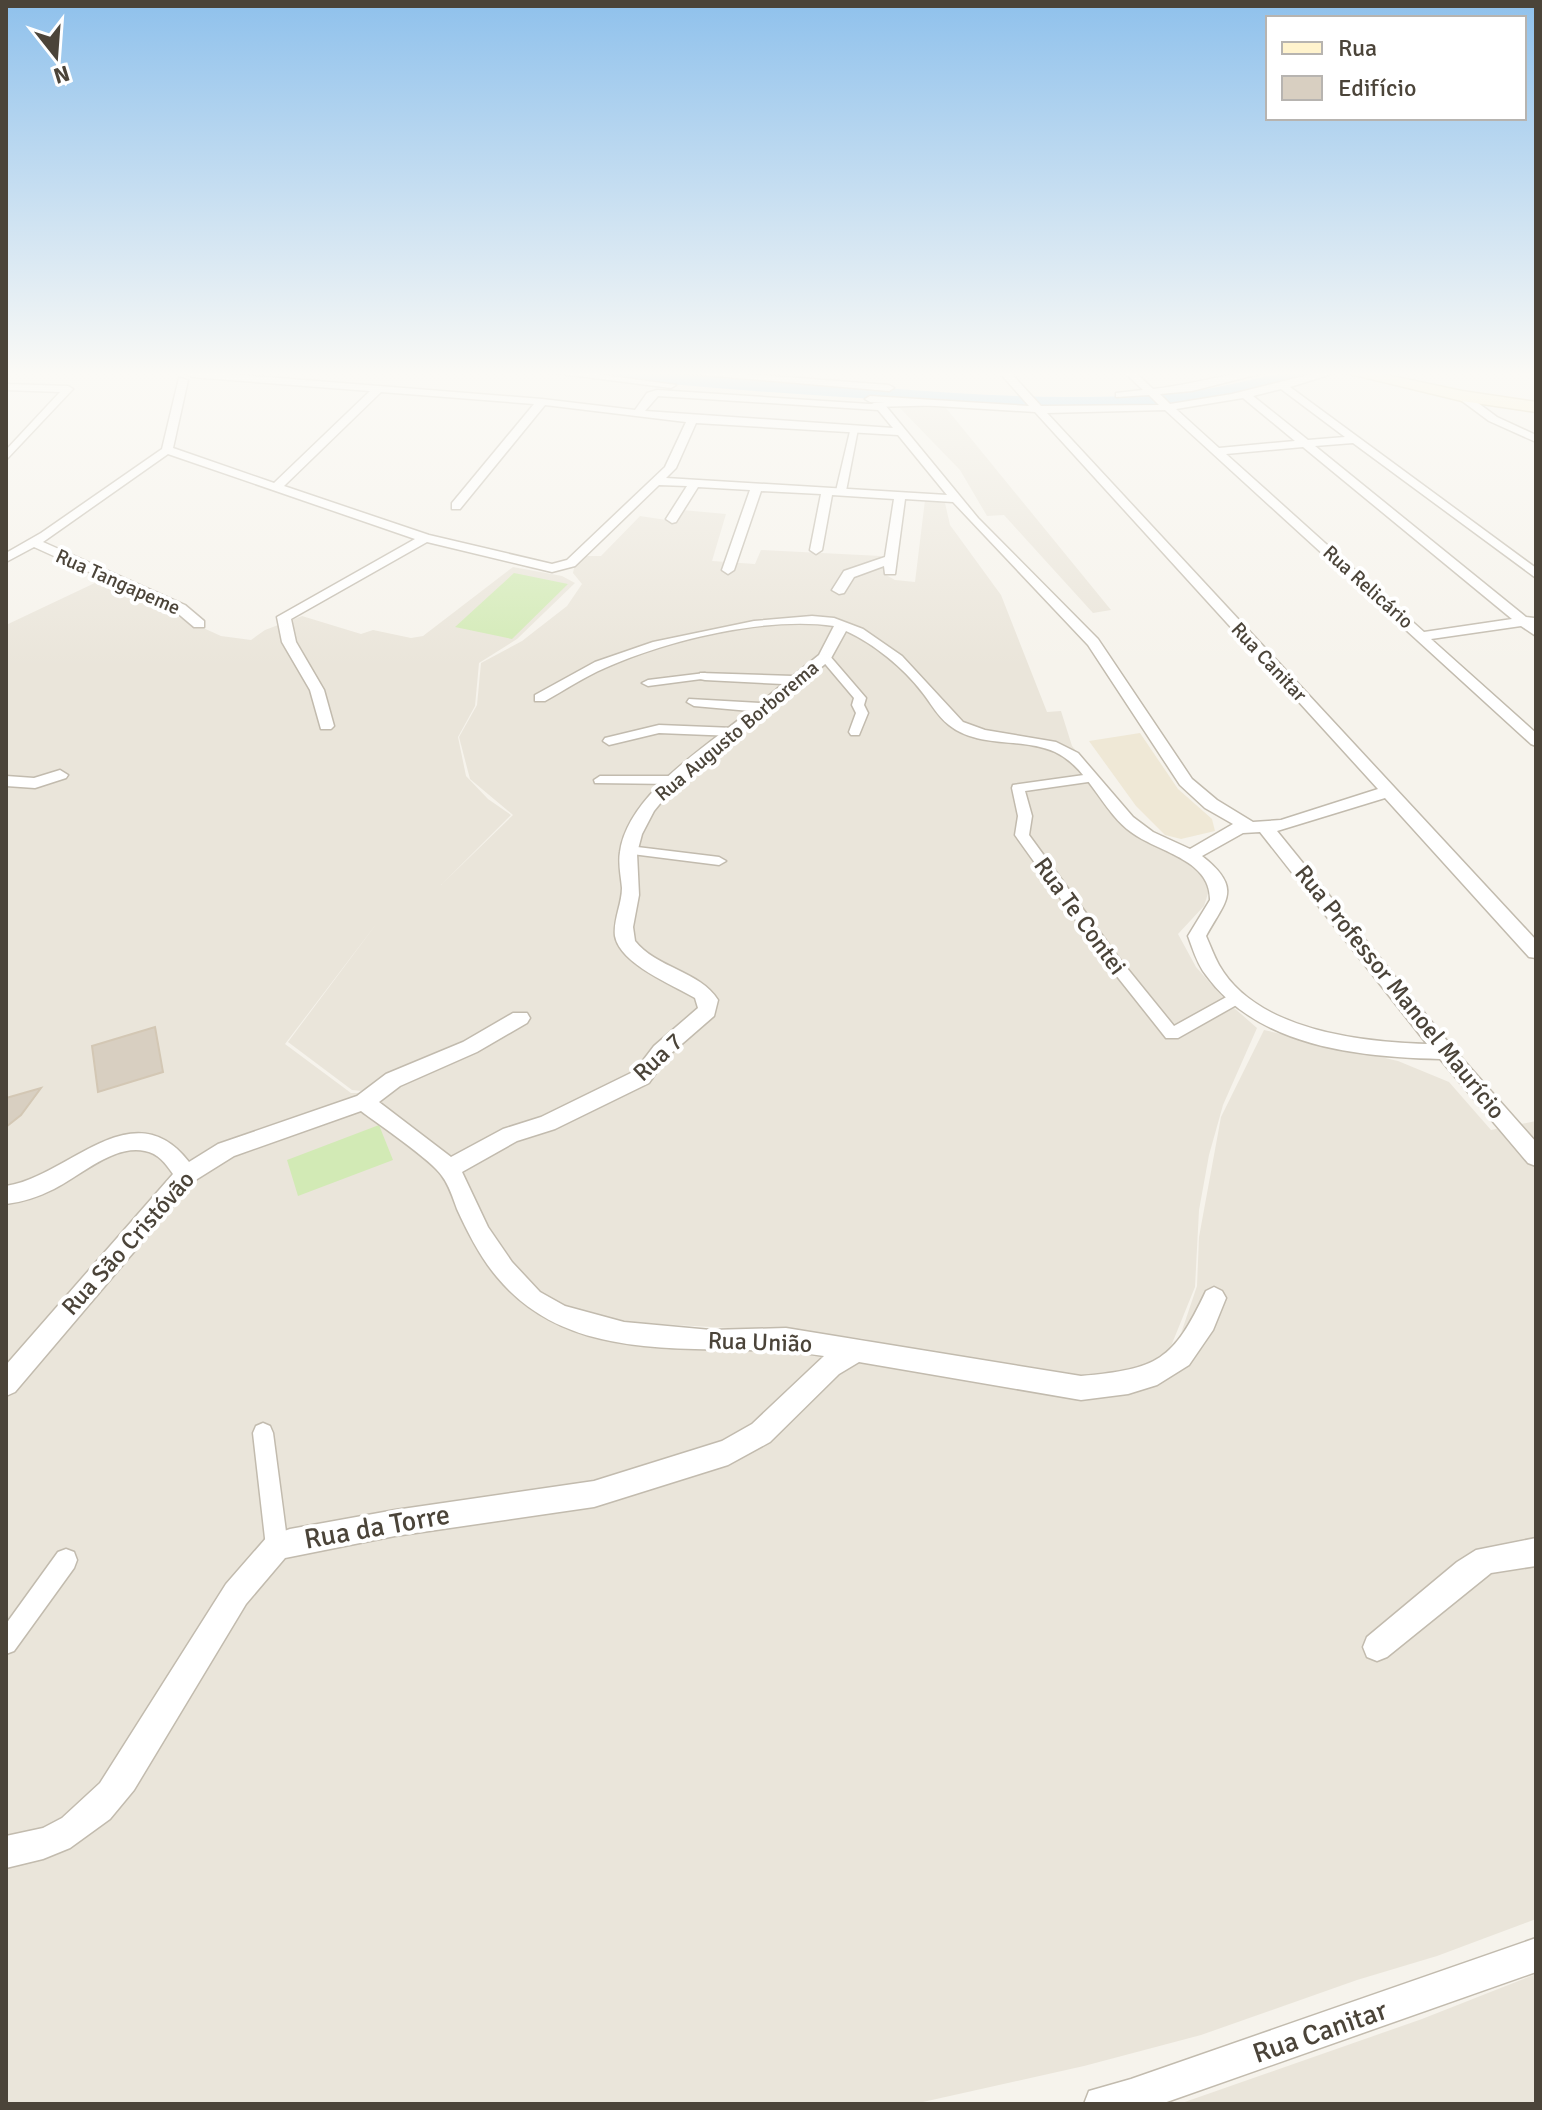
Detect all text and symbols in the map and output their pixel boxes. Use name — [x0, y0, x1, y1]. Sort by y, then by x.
north arrow — [16, 16, 96, 96]
legend — [1266, 16, 1526, 120]
text: Rua — [1338, 33, 1377, 63]
text: N — [50, 59, 73, 90]
text: Edifício — [1338, 73, 1416, 103]
street label: Rua Relicário — [1318, 540, 1418, 634]
street label: Rua Tangapeme — [52, 543, 184, 621]
street label: Rua Canitar — [1226, 617, 1313, 708]
street label: Rua Augusto Borborema — [650, 655, 824, 807]
street label: Rua Te Contei — [1027, 851, 1133, 981]
street label: Rua Professor Manoel Maurício — [1288, 859, 1512, 1125]
street label: Rua 7 — [627, 1026, 689, 1088]
street label: Rua São Cristóvão — [55, 1164, 201, 1322]
street label: Rua União — [707, 1325, 813, 1359]
street label: Rua da Torre — [302, 1497, 452, 1557]
street label: Rua Canitar — [1248, 1993, 1392, 2071]

